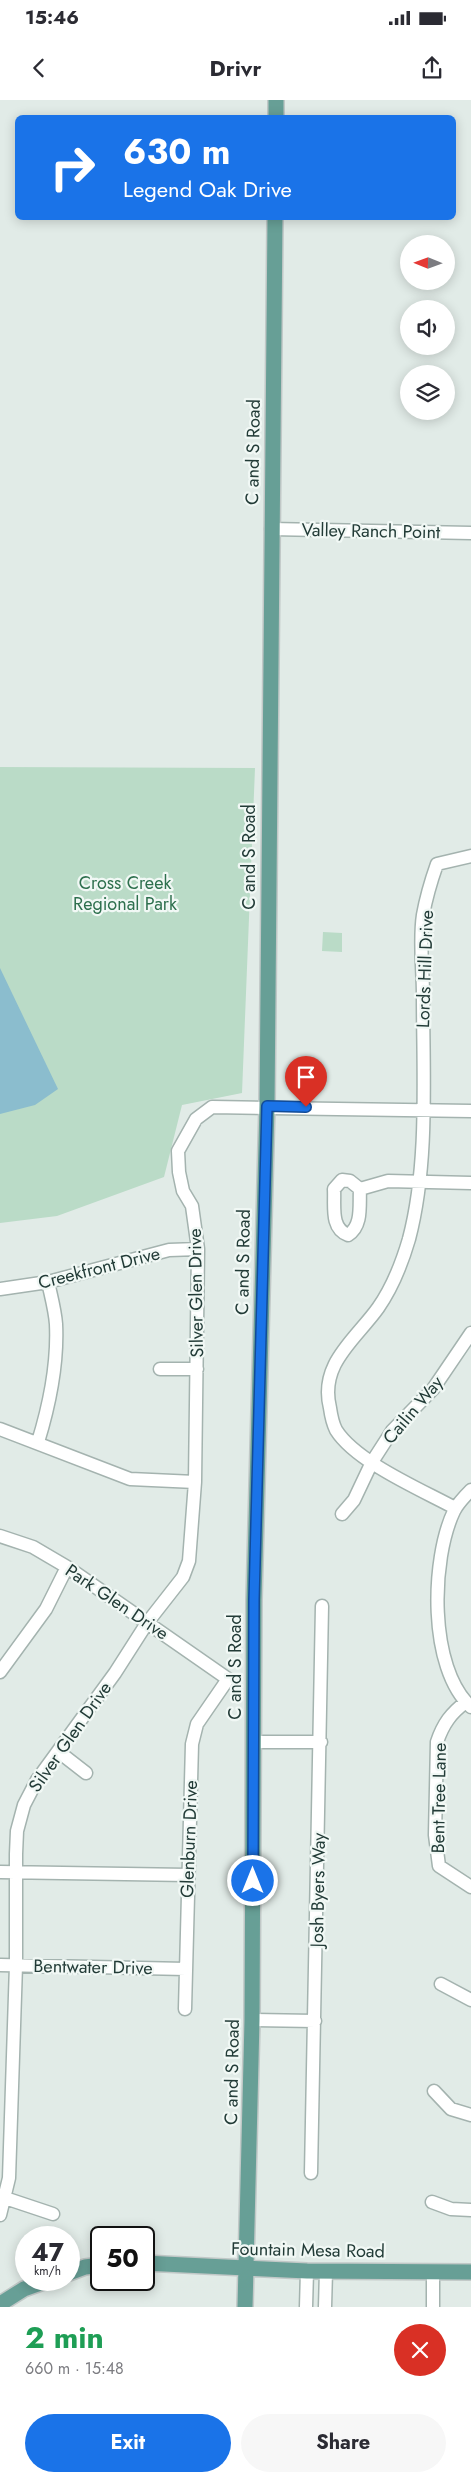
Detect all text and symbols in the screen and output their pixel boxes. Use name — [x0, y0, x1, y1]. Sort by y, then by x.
text: 15:46 — [25, 4, 79, 31]
text: Drivr — [210, 52, 261, 84]
icon: back — [25, 54, 53, 82]
icon: share — [418, 54, 446, 82]
text: 630 m — [123, 127, 231, 177]
icon: right — [40, 135, 105, 200]
text: Legend Oak Drive — [123, 173, 292, 205]
north arrow — [400, 235, 455, 290]
map controls — [400, 235, 455, 420]
button: sound — [400, 300, 455, 355]
button: layers — [400, 365, 455, 420]
street label: C and S Road — [239, 399, 267, 505]
street label: Valley Ranch Point — [301, 517, 441, 545]
street label: C and S Road — [236, 804, 262, 910]
park label: Cross Creek Regional Park — [73, 870, 177, 917]
street label: Lords Hill Drive — [410, 909, 440, 1029]
pin — [285, 1056, 327, 1107]
icon: arrive — [292, 1063, 320, 1091]
street label: C and S Road — [229, 1209, 257, 1315]
street label: Silver Glen Drive — [182, 1228, 210, 1358]
street label: Creekfront Drive — [35, 1240, 163, 1296]
street label: Cailin Way — [377, 1370, 449, 1450]
street label: Park Glen Drive — [60, 1558, 174, 1646]
street label: C and S Road — [222, 1614, 248, 1720]
street label: Silver Glen Drive — [22, 1677, 118, 1797]
street label: Bent Tree Lane — [425, 1742, 453, 1854]
street label: Glenburn Drive — [174, 1780, 204, 1898]
street label: Josh Byers Way — [304, 1832, 332, 1949]
position arrow — [226, 1854, 278, 1906]
street label: Bentwater Drive — [33, 1953, 153, 1981]
street label: C and S Road — [218, 2019, 246, 2125]
speed limit sign: 50 — [90, 2226, 155, 2291]
text: 47 — [31, 2234, 64, 2270]
street label: Fountain Mesa Road — [231, 2236, 385, 2264]
text: km/h — [34, 2262, 61, 2280]
text: 2 min — [25, 2316, 104, 2359]
button: close — [394, 2324, 446, 2376]
text: 660 m · 15:48 — [25, 2357, 124, 2380]
button: Exit — [25, 2414, 231, 2472]
button: Share — [241, 2414, 446, 2472]

